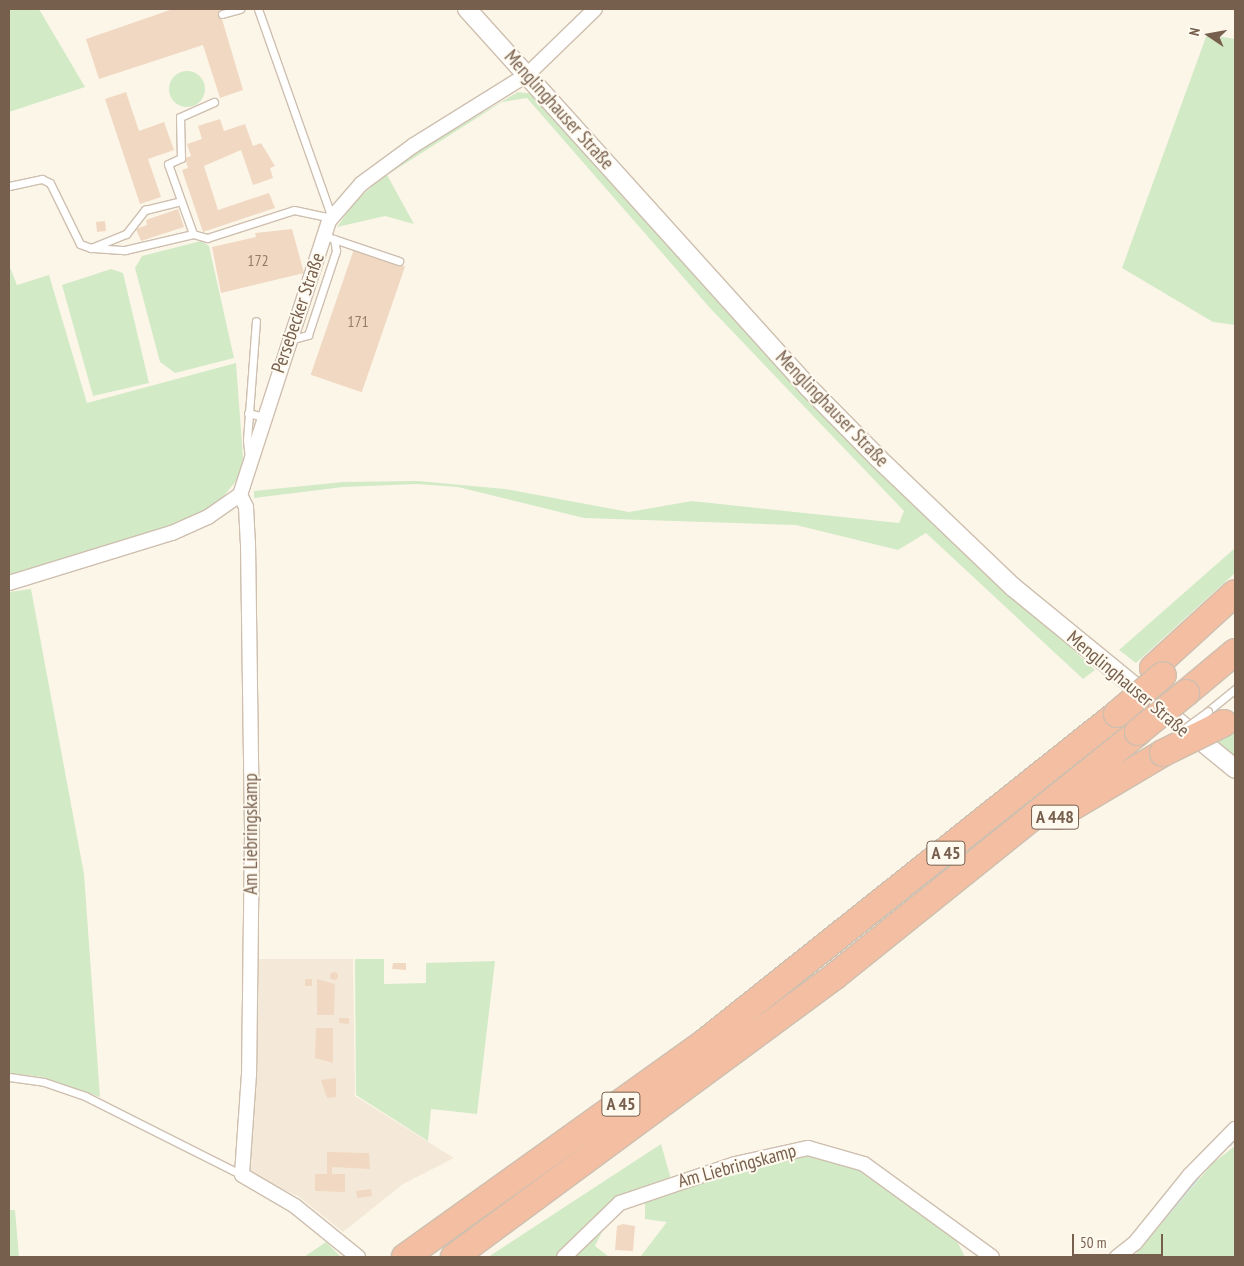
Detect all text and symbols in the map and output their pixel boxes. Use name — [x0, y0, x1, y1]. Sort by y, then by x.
north arrow — [1184, 10, 1234, 60]
text: N — [1185, 26, 1204, 37]
street label: Menglinghauser Straße — [499, 46, 619, 174]
house number: 172 — [247, 250, 269, 270]
street label: Persebecker Straße — [267, 250, 329, 376]
house number: 171 — [347, 311, 369, 331]
street label: Menglinghauser Straße — [771, 346, 893, 472]
street label: Menglinghauser Straße — [1062, 626, 1194, 742]
street label: Am Liebringskamp — [240, 773, 262, 895]
road number: A 448 — [1030, 802, 1080, 832]
road number: A 45 — [926, 838, 966, 868]
road number: A 45 — [601, 1088, 641, 1120]
street label: Am Liebringskamp — [675, 1139, 799, 1193]
scale bar — [1074, 1224, 1165, 1256]
text: 50 m — [1080, 1233, 1106, 1252]

